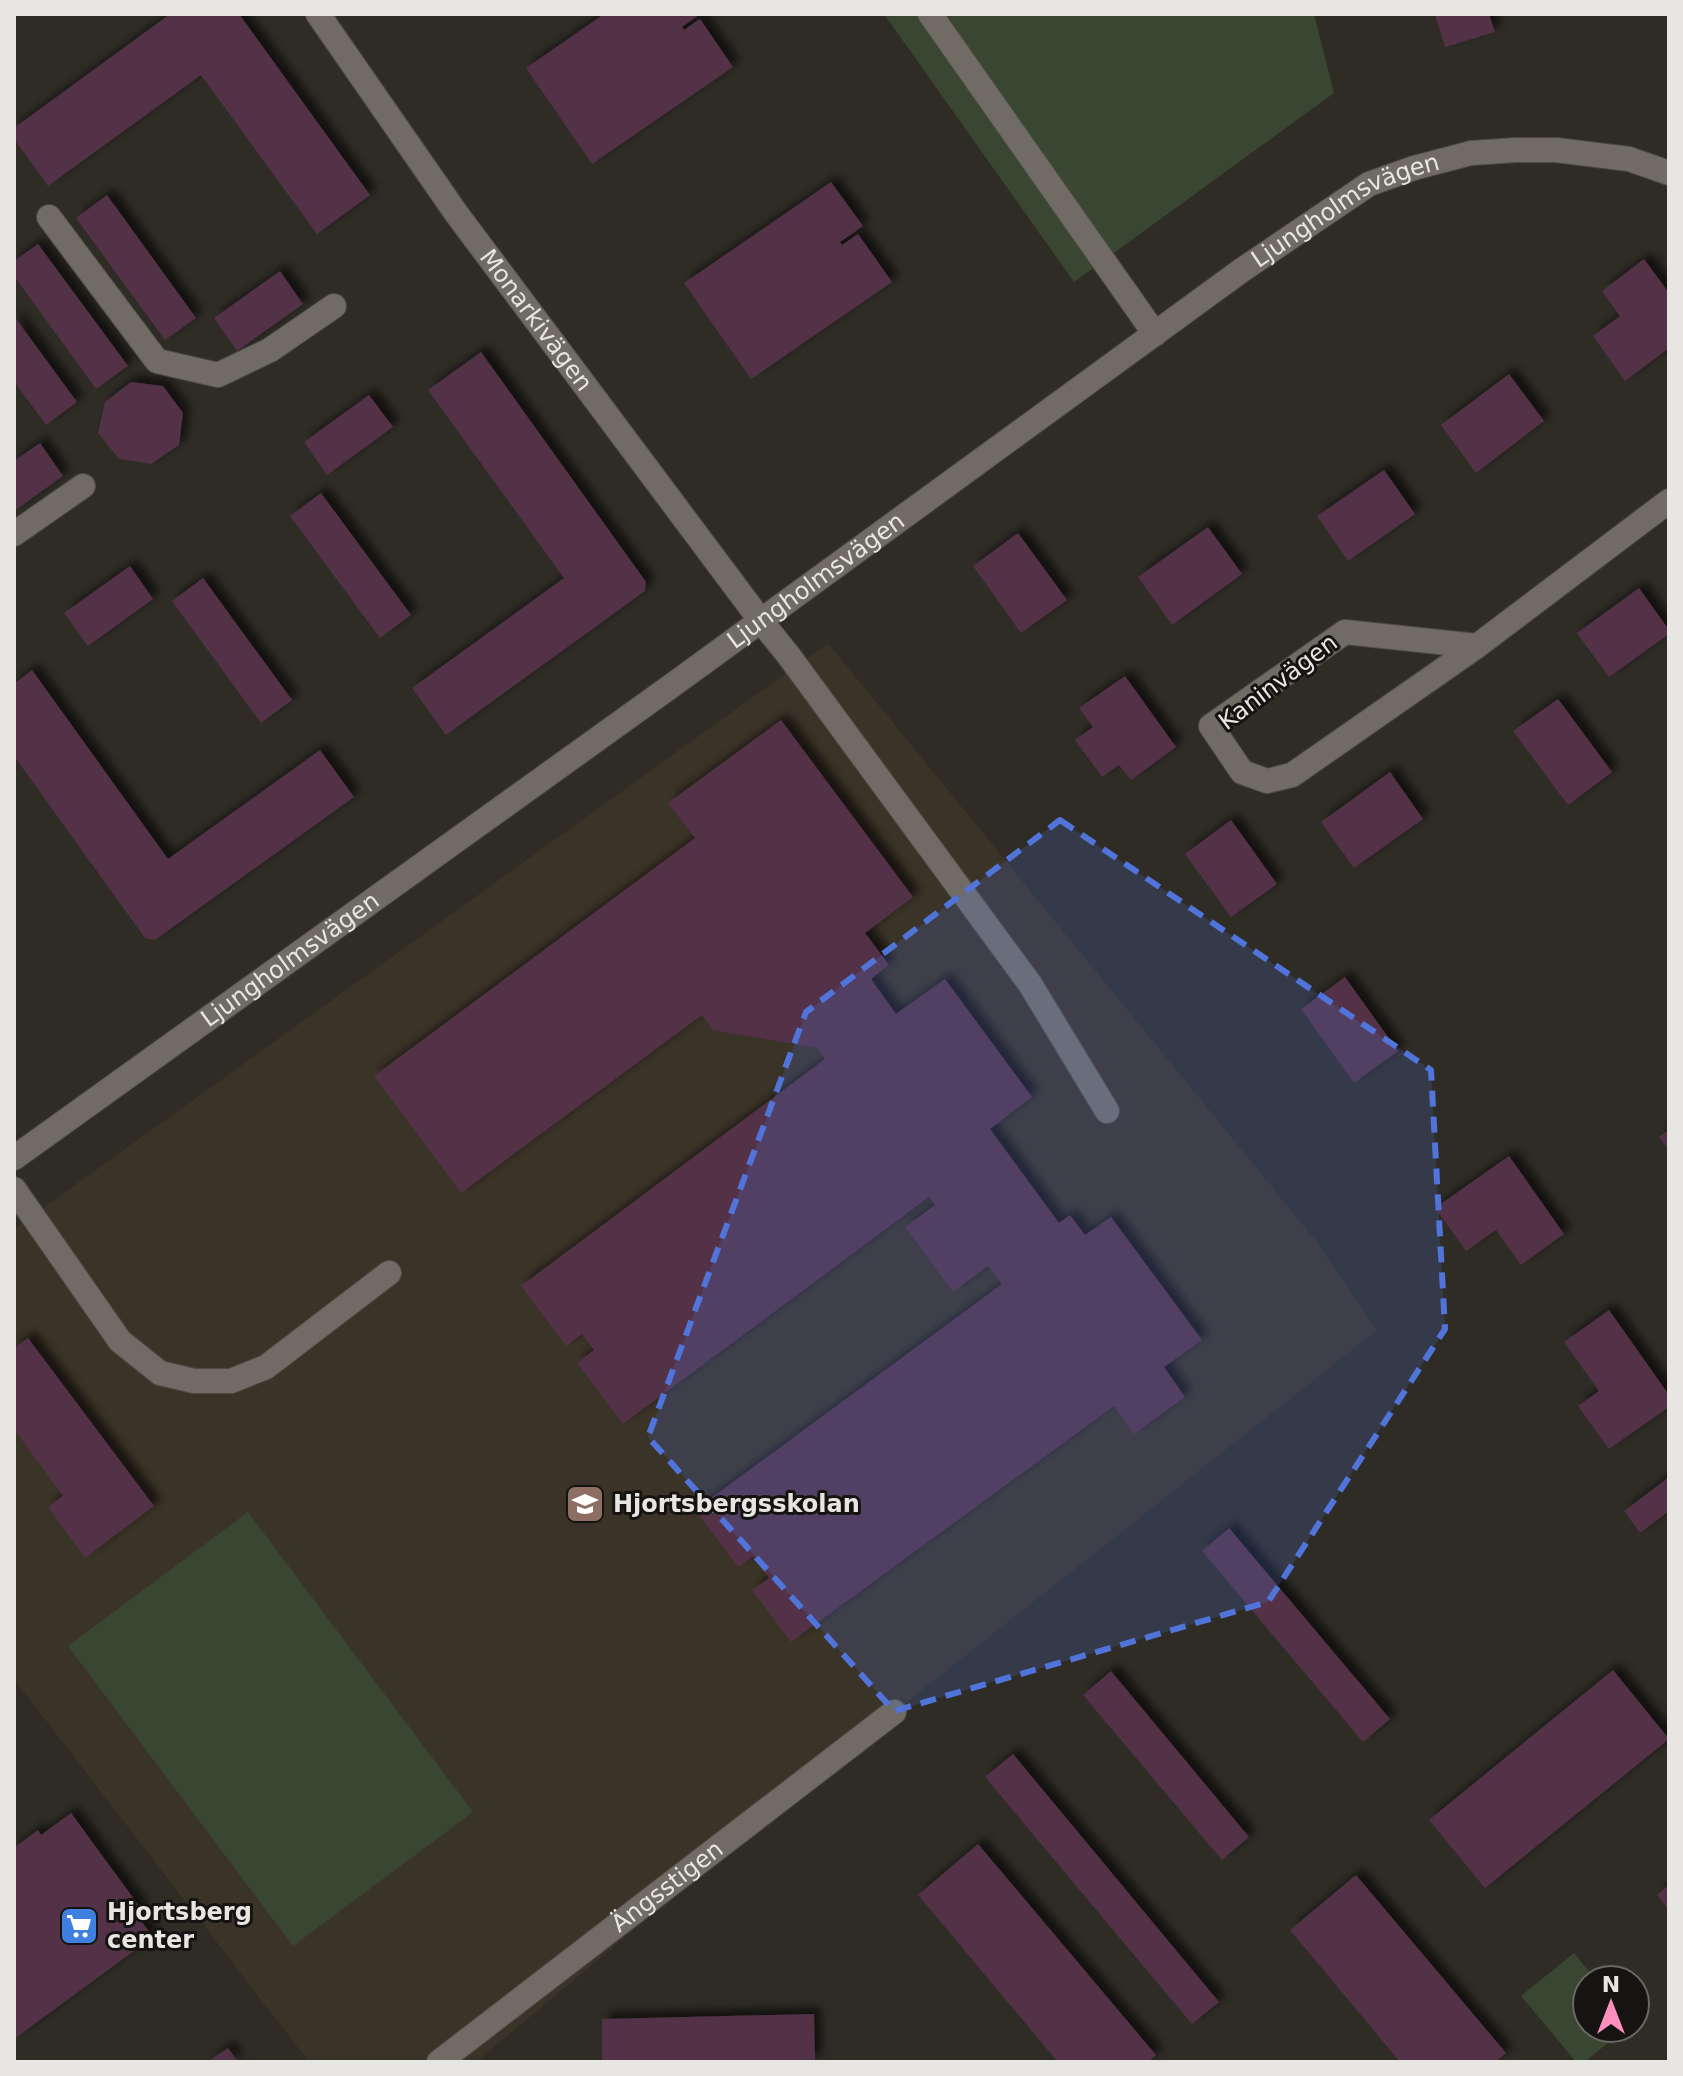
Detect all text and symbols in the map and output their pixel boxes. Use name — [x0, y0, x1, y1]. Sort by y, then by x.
street label: Ljungholmsvägen — [1246, 148, 1442, 274]
street label: Monarkivägen — [474, 244, 598, 397]
street label: Ljungholmsvägen — [722, 507, 910, 655]
street label: Kaninvägen — [1213, 628, 1343, 736]
street label: Ljungholmsvägen — [196, 886, 385, 1033]
school or university icon: Hjortsbergsskolan — [564, 1483, 606, 1525]
place label: Hjortsbergsskolan — [613, 1490, 860, 1518]
street label: Ängsstigen — [605, 1835, 729, 1938]
place label: Hjortsberg center — [107, 1898, 252, 1954]
supermarket icon: Hjortsberg center — [58, 1905, 100, 1947]
north arrow — [1571, 1964, 1651, 2044]
text: N — [1602, 1972, 1620, 1997]

